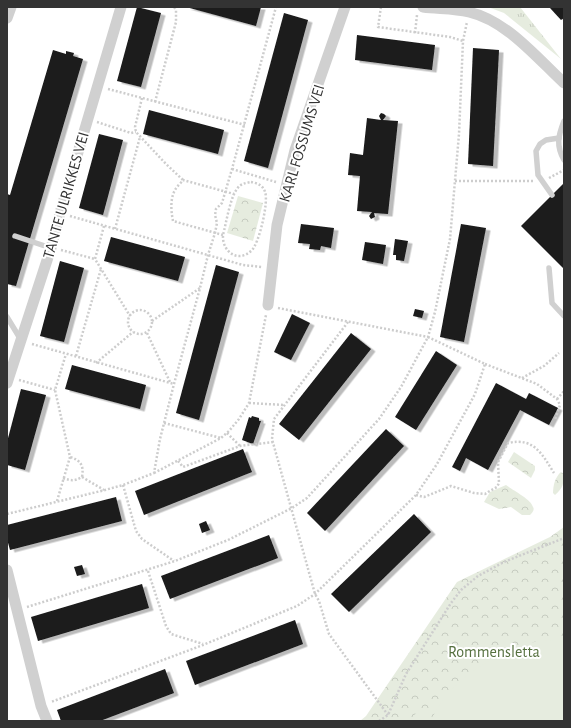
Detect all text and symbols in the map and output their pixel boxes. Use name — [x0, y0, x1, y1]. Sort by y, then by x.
street label: KARL FOSSUMS VEI — [276, 83, 327, 204]
street label: TANTE ULRIKKES VEI — [40, 130, 92, 261]
park label: Rommensletta — [448, 644, 540, 660]

